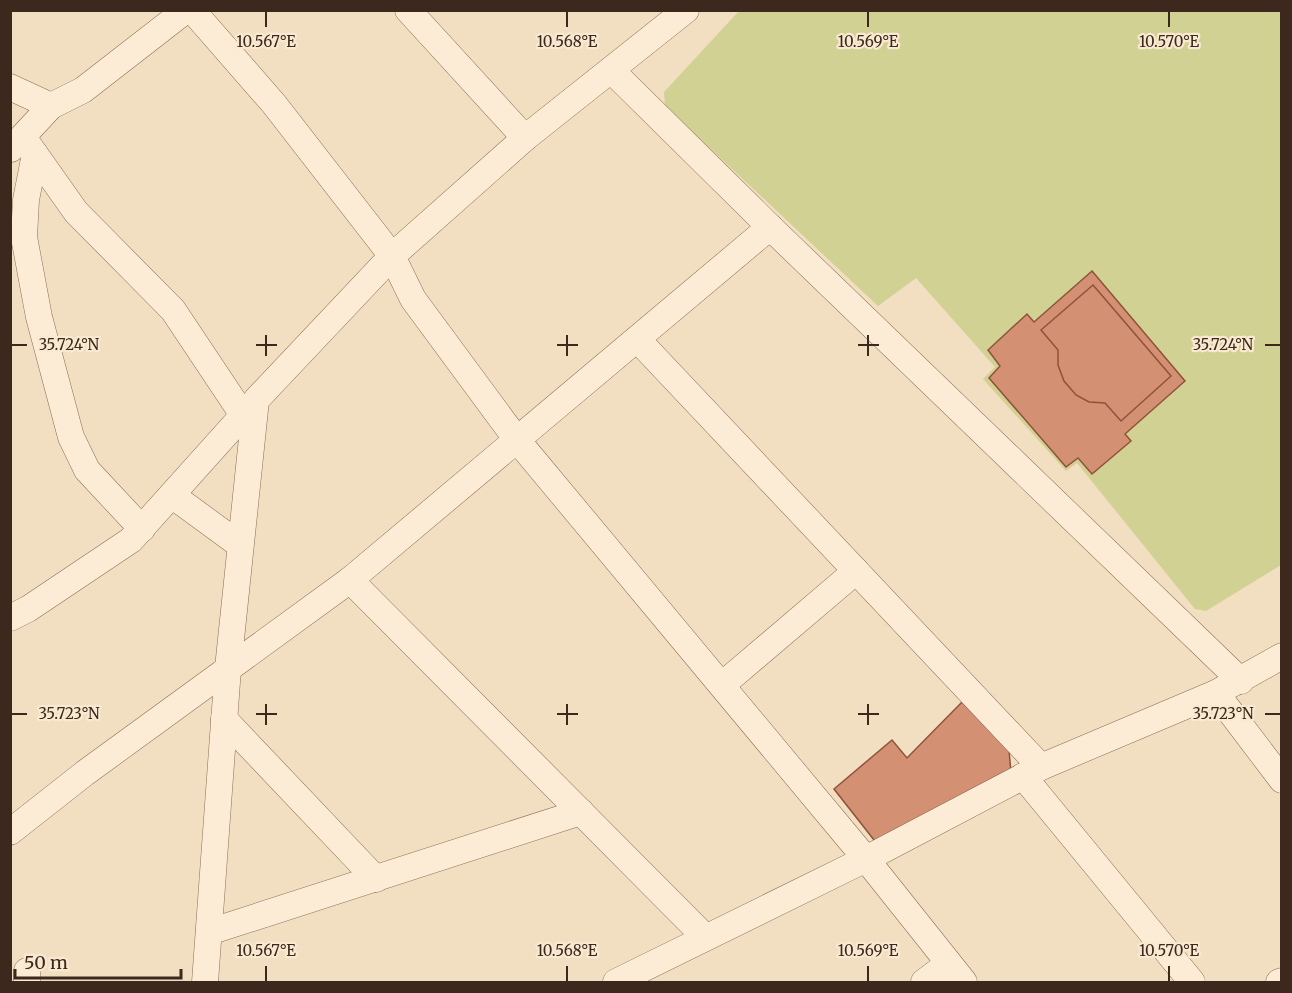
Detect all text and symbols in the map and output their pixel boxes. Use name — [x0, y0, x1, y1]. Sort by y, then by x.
text: 10.567°E — [236, 32, 296, 51]
text: 10.568°E — [537, 32, 598, 51]
text: 10.569°E — [838, 32, 899, 51]
text: 10.570°E — [1139, 32, 1199, 51]
text: 35.724°N — [39, 335, 100, 354]
text: 35.724°N — [1193, 335, 1254, 354]
text: 35.723°N — [38, 704, 100, 723]
text: 35.723°N — [1192, 704, 1254, 723]
text: 10.567°E — [236, 941, 296, 960]
text: 10.568°E — [537, 941, 598, 960]
text: 10.569°E — [838, 941, 899, 960]
text: 10.570°E — [1139, 941, 1199, 960]
scale bar — [15, 942, 182, 980]
text: 50 m — [24, 951, 68, 974]

